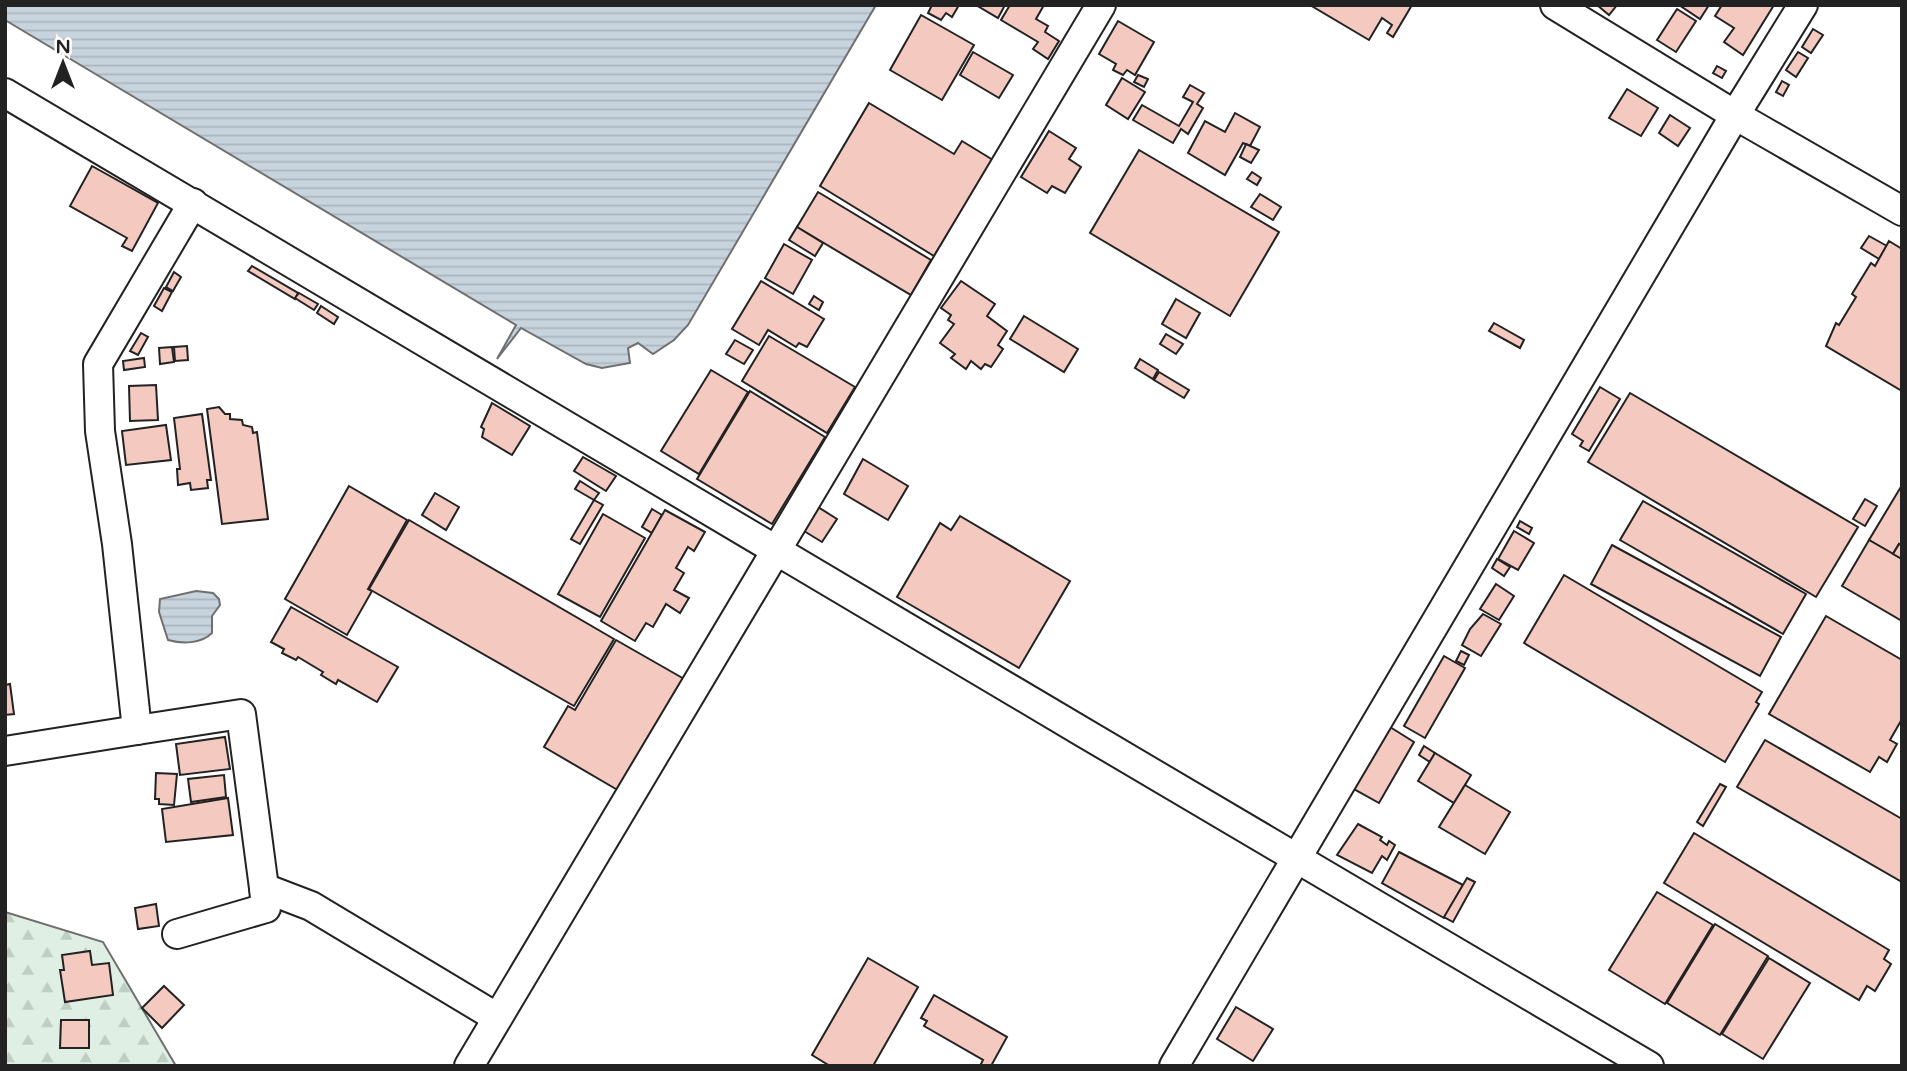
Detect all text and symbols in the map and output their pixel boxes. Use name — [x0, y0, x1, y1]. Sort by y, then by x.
north arrow — [28, 28, 98, 98]
text: N — [55, 36, 71, 58]

